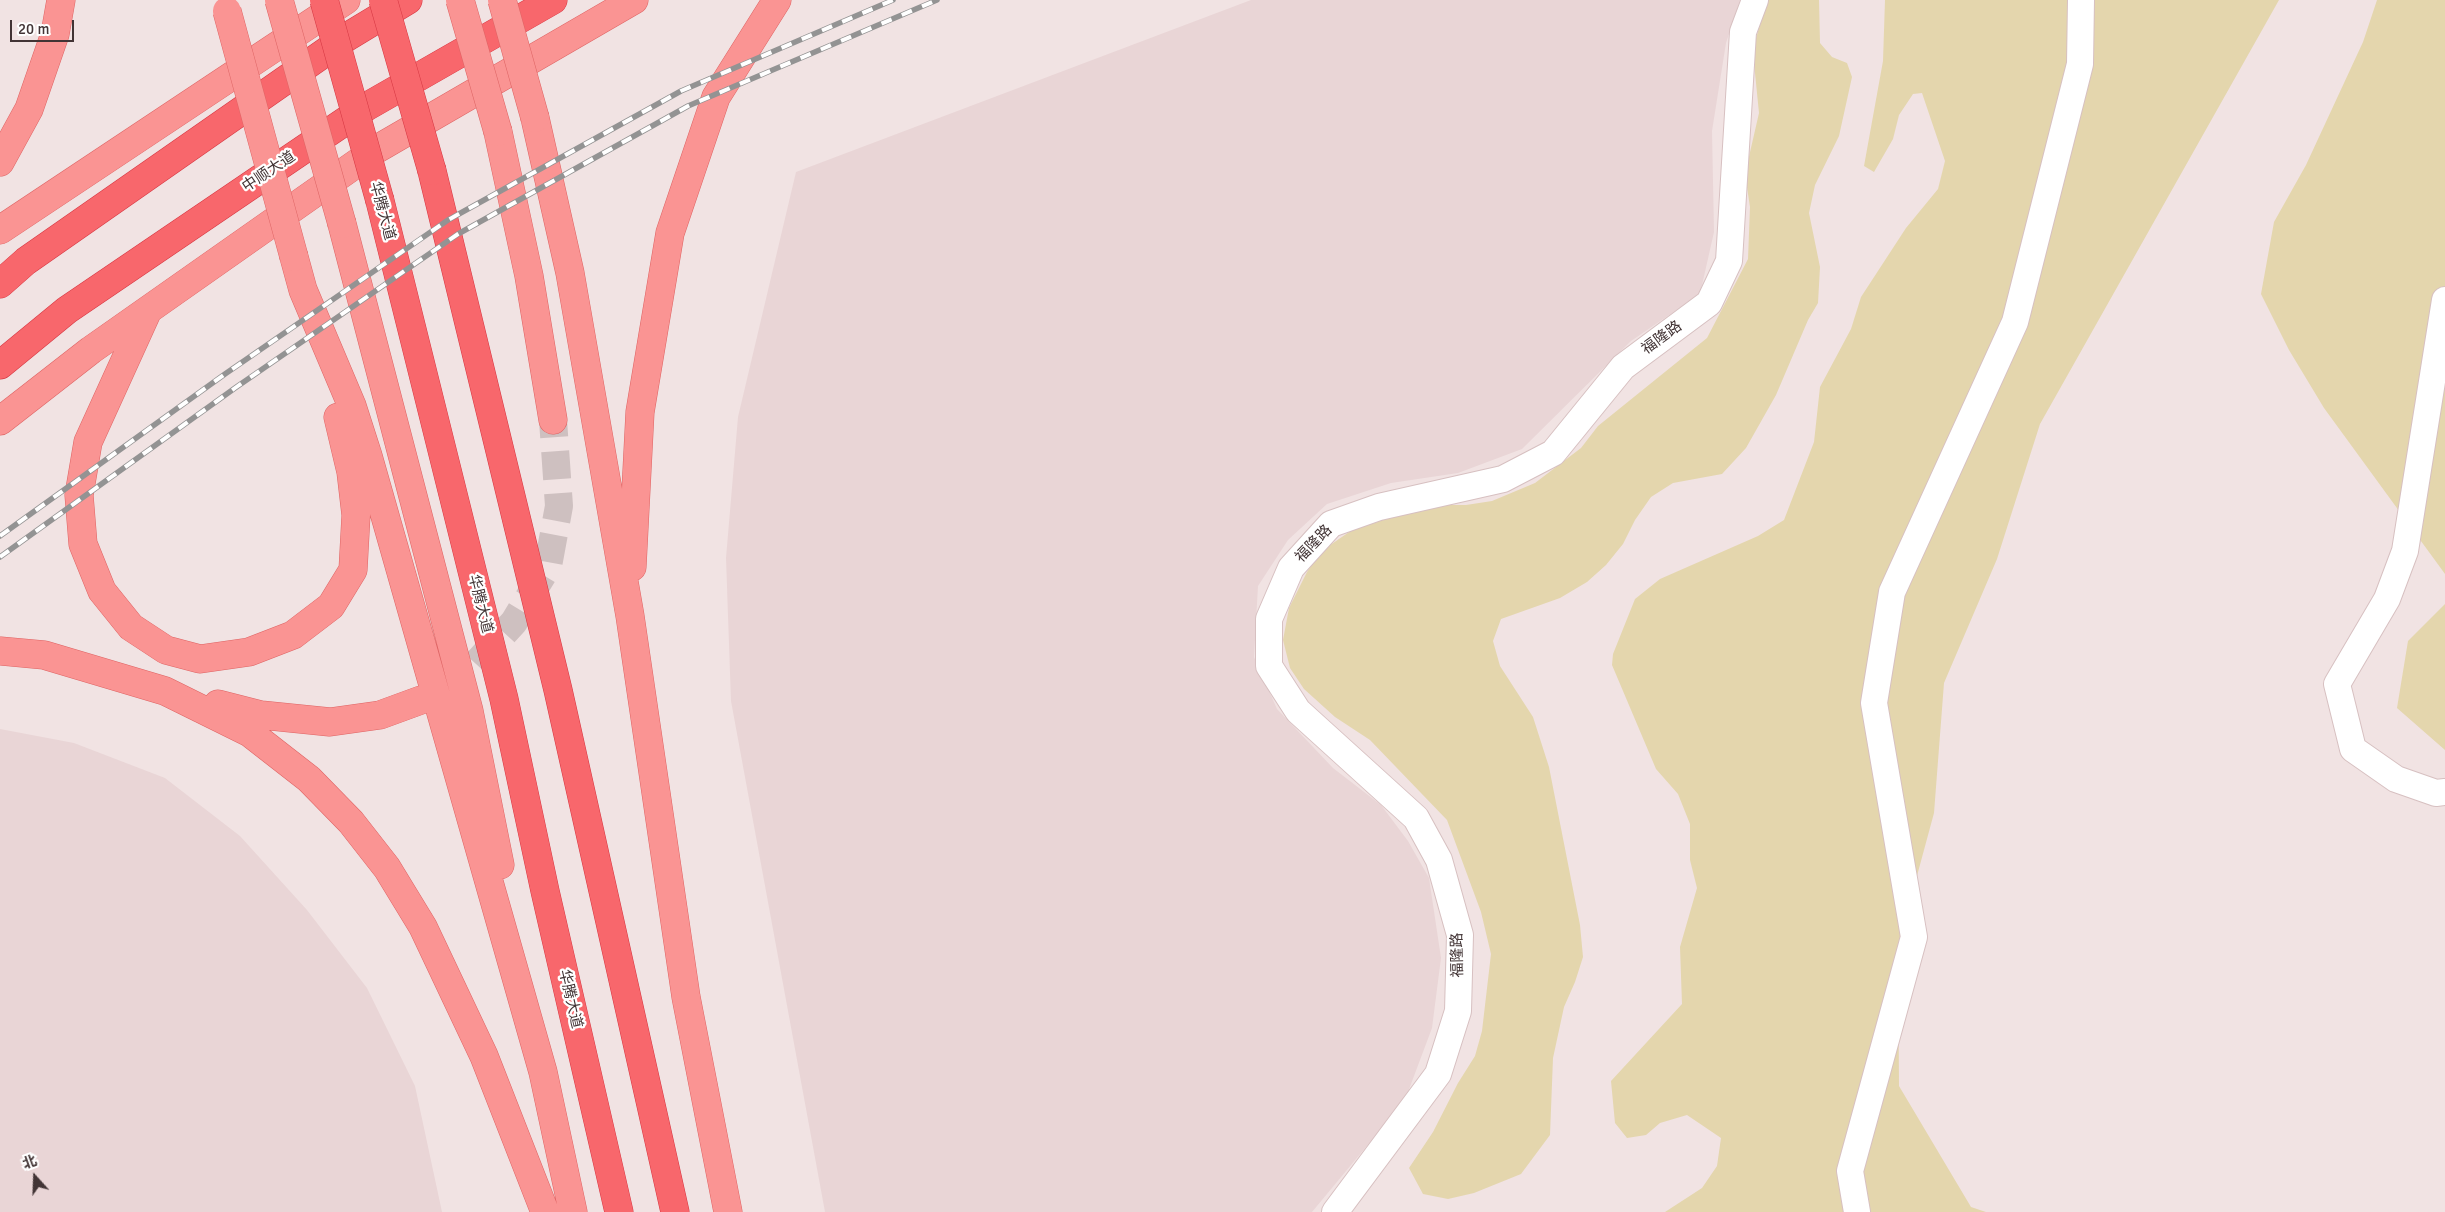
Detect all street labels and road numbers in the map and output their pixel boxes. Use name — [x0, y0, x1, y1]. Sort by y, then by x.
street label: 中顺大道 — [239, 148, 299, 196]
street label: 华腾大道 — [366, 180, 398, 242]
street label: 福隆路 — [1639, 317, 1685, 359]
street label: 福隆路 — [1292, 522, 1336, 566]
street label: 华腾大道 — [464, 573, 496, 635]
street label: 福隆路 — [1449, 932, 1467, 978]
street label: 华腾大道 — [554, 968, 586, 1030]

